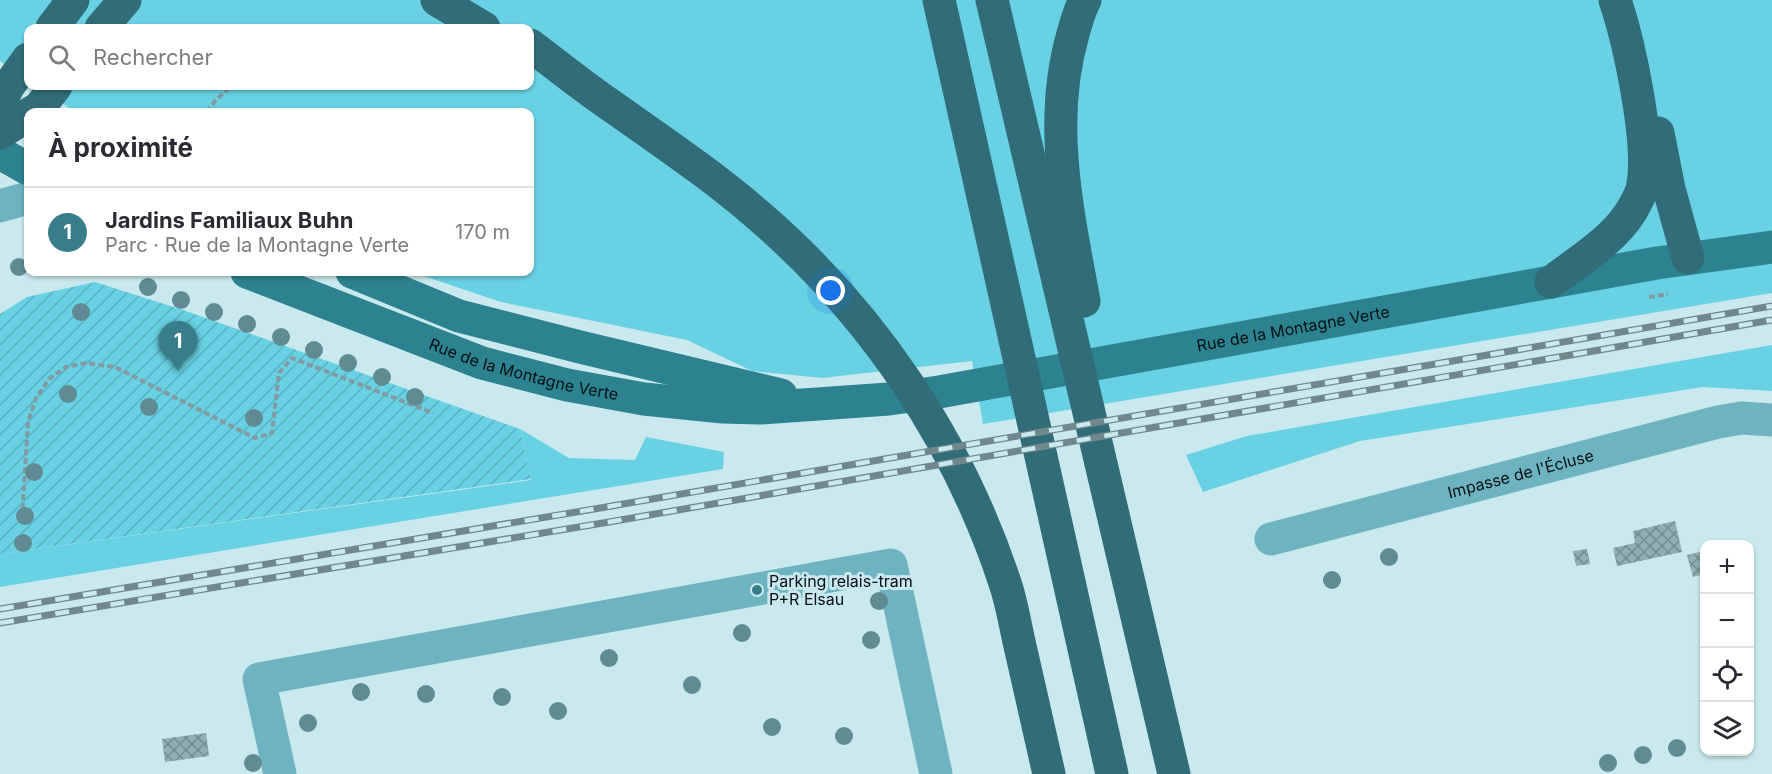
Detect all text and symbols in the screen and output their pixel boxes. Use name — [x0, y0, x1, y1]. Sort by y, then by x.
search box — [24, 24, 534, 90]
icon: search — [45, 41, 78, 74]
text: Rechercher — [93, 44, 213, 70]
text: À proximité — [48, 132, 193, 163]
text: Jardins Familiaux Buhn — [105, 207, 353, 233]
text: 1 — [63, 220, 72, 244]
text: 170 m — [455, 220, 510, 244]
text: Parc · Rue de la Montagne Verte — [105, 233, 409, 257]
your location — [816, 276, 845, 305]
street label: Rue de la Montagne Verte — [1195, 301, 1391, 356]
pin: 1 — [158, 322, 198, 371]
street label: Rue de la Montagne Verte — [426, 334, 620, 404]
street label: Impasse de l'Écluse — [1445, 445, 1596, 502]
map controls — [1700, 540, 1754, 756]
button: + — [1700, 540, 1754, 594]
place label: Parking relais-tram P+R Elsau — [769, 571, 913, 609]
marker: Parking relais-tram P+R Elsau — [750, 583, 764, 597]
button: − — [1700, 594, 1754, 648]
button: locate — [1700, 648, 1754, 702]
button: layers — [1700, 702, 1754, 756]

